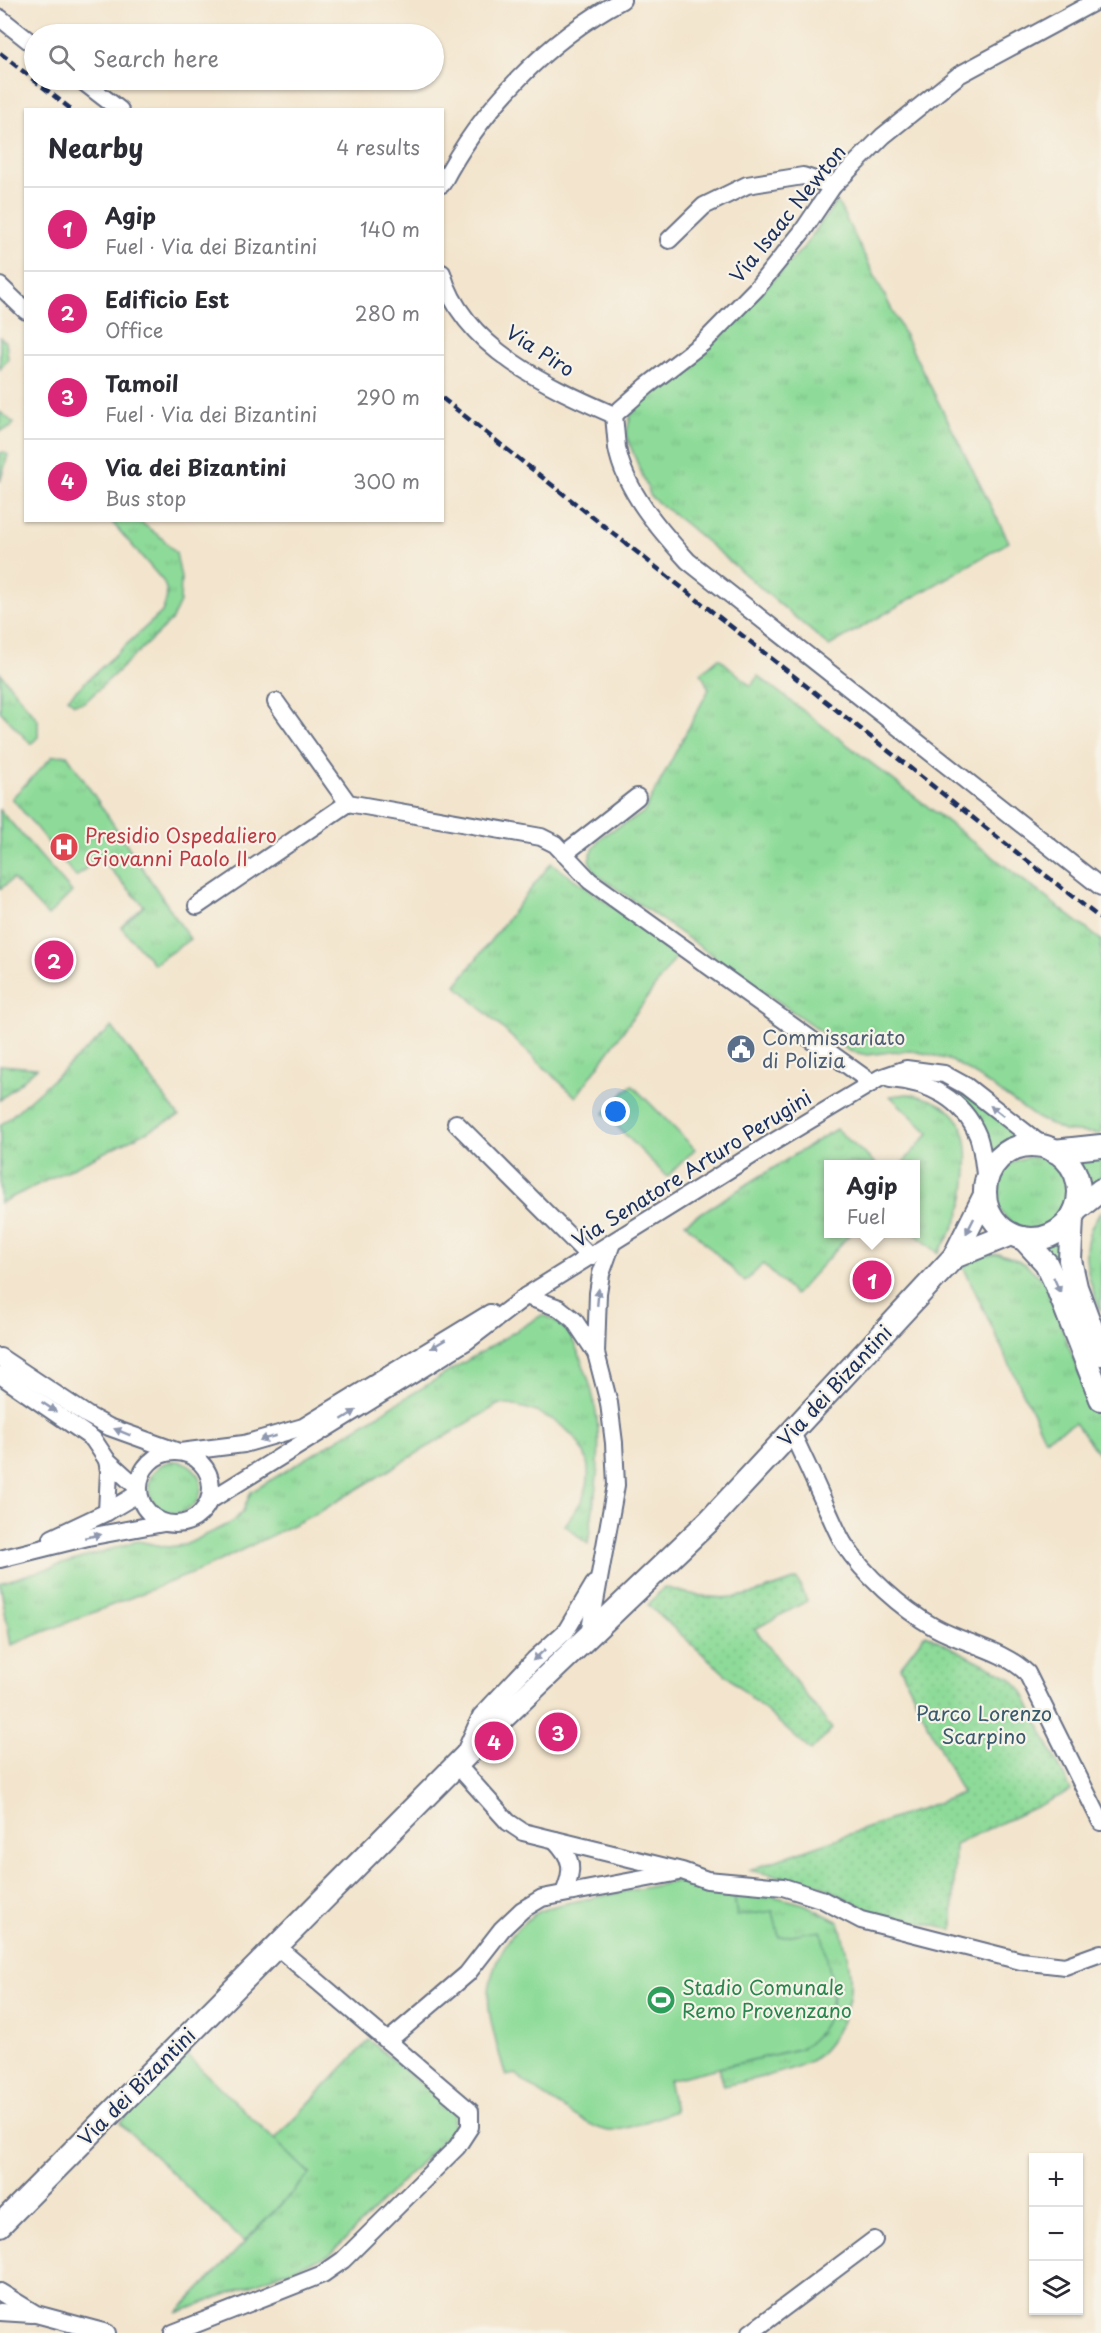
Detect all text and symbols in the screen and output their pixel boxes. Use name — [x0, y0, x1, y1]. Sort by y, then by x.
search box — [24, 24, 444, 90]
icon: search — [45, 41, 78, 74]
text: Search here — [93, 41, 219, 74]
text: Nearby — [48, 128, 143, 167]
text: 4 results — [336, 132, 420, 162]
street label: Via Isaac Newton — [722, 138, 852, 289]
text: Agip — [105, 198, 156, 231]
text: 1 — [63, 214, 72, 244]
text: 140 m — [360, 214, 420, 244]
text: Fuel · Via dei Bizantini — [105, 231, 317, 261]
text: Edificio Est — [105, 282, 229, 315]
text: 2 — [60, 298, 75, 328]
text: 280 m — [355, 298, 420, 328]
text: Office — [105, 315, 163, 345]
street label: Via Piro — [500, 317, 581, 384]
text: Tamoil — [105, 366, 179, 399]
text: 3 — [61, 382, 74, 412]
text: 290 m — [356, 382, 420, 412]
text: Fuel · Via dei Bizantini — [105, 399, 317, 429]
text: Via dei Bizantini — [105, 450, 286, 483]
text: 4 — [61, 466, 74, 496]
text: 300 m — [353, 466, 420, 496]
text: Bus stop — [105, 483, 186, 513]
place label: Presidio Ospedaliero Giovanni Paolo II — [85, 820, 277, 873]
hospital icon: Presidio Ospedaliero Giovanni Paolo II — [48, 831, 80, 863]
pin: 2 — [34, 938, 74, 982]
place label: Commissariato di Polizia — [762, 1022, 905, 1075]
public building icon: Commissariato di Polizia — [725, 1033, 757, 1065]
street label: Via Senatore Arturo Perugini — [566, 1082, 817, 1254]
your location — [601, 1097, 630, 1126]
one-way arrow — [990, 1105, 1005, 1117]
popup — [824, 1160, 920, 1238]
text: Agip — [847, 1168, 898, 1201]
text: Fuel — [847, 1201, 886, 1231]
one-way arrow — [965, 1217, 974, 1234]
pin: 1 — [852, 1258, 892, 1302]
one-way arrow — [1052, 1277, 1061, 1294]
one-way arrow — [593, 1288, 603, 1307]
street label: Via dei Bizantini — [770, 1318, 899, 1453]
one-way arrow — [430, 1338, 446, 1349]
one-way arrow — [40, 1401, 56, 1413]
one-way arrow — [341, 1410, 357, 1421]
one-way arrow — [112, 1427, 130, 1437]
one-way arrow — [259, 1434, 277, 1443]
one-way arrow — [84, 1531, 103, 1540]
one-way arrow — [532, 1648, 547, 1662]
park label: Parco Lorenzo Scarpino — [916, 1698, 1052, 1751]
pin: 3 — [538, 1710, 578, 1754]
pin: 4 — [474, 1718, 514, 1764]
place label: Stadio Comunale Remo Provenzano — [682, 1972, 852, 2025]
sports icon: Stadio Comunale Remo Provenzano — [645, 1984, 677, 2016]
street label: Via dei Bizantini — [70, 2020, 202, 2152]
map controls — [1029, 2153, 1083, 2315]
button: + — [1029, 2153, 1083, 2207]
button: − — [1029, 2207, 1083, 2261]
button: layers — [1029, 2261, 1083, 2315]

